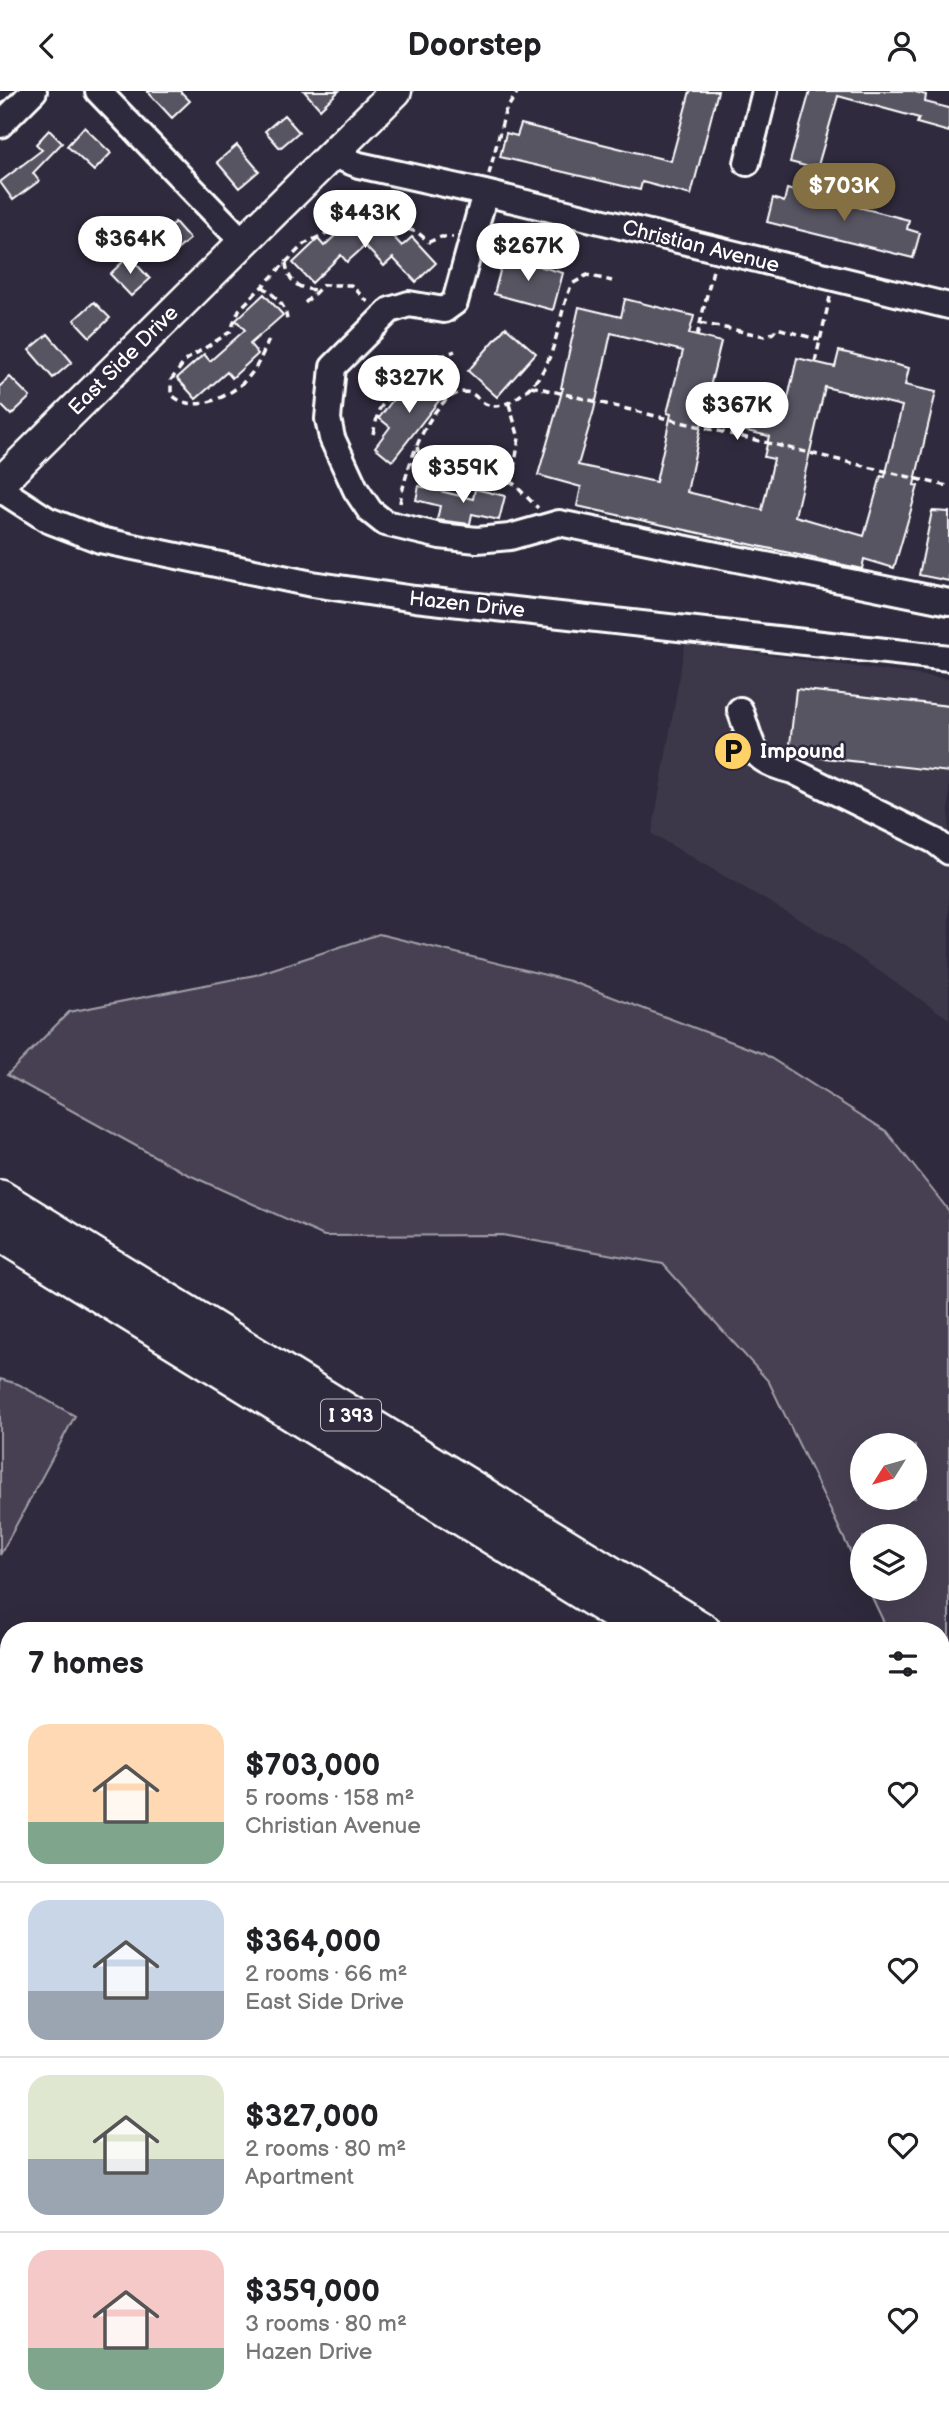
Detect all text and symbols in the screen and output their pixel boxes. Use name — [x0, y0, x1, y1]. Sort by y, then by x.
text: Doorstep — [407, 26, 542, 65]
icon: back — [28, 27, 66, 65]
icon: person — [883, 27, 921, 65]
pin: $703K — [795, 163, 893, 223]
text: $703K — [808, 172, 880, 200]
pin: $443K — [316, 191, 414, 250]
text: $443K — [329, 199, 401, 227]
street label: Christian Avenue — [620, 215, 782, 278]
pin: $364K — [81, 216, 179, 276]
pin: $267K — [479, 223, 577, 283]
text: $364K — [94, 225, 166, 253]
text: $267K — [492, 232, 564, 260]
street label: East Side Drive — [63, 300, 183, 420]
pin: $327K — [360, 355, 458, 415]
text: $327K — [374, 364, 444, 392]
pin: $367K — [688, 383, 786, 442]
text: $367K — [702, 391, 772, 419]
pin: $359K — [414, 445, 512, 505]
text: $359K — [428, 454, 498, 482]
street label: Hazen Drive — [408, 586, 526, 623]
parking icon: Impound — [712, 730, 754, 772]
place label: Impound — [760, 739, 845, 764]
road number: I 393 — [321, 1399, 381, 1431]
north arrow — [850, 1433, 928, 1510]
map controls — [850, 1433, 927, 1601]
button: layers — [850, 1524, 927, 1601]
icon: filters — [884, 1645, 922, 1683]
text: 7 homes — [28, 1646, 144, 1682]
text: $703,000 — [245, 1748, 380, 1784]
icon: home — [84, 1752, 168, 1836]
icon: heart — [884, 1775, 922, 1813]
text: 5 rooms · 158 m² — [245, 1784, 414, 1812]
text: Christian Avenue — [245, 1812, 421, 1840]
text: $364,000 — [245, 1924, 381, 1960]
icon: home — [84, 1928, 168, 2012]
icon: heart — [884, 1951, 922, 1989]
text: 2 rooms · 66 m² — [245, 1960, 407, 1988]
text: East Side Drive — [245, 1988, 404, 2016]
text: $327,000 — [245, 2099, 379, 2135]
icon: home — [84, 2103, 168, 2187]
icon: heart — [884, 2126, 922, 2164]
text: 2 rooms · 80 m² — [245, 2135, 406, 2163]
text: Apartment — [245, 2163, 354, 2191]
text: $359,000 — [245, 2274, 380, 2310]
icon: home — [84, 2278, 168, 2362]
icon: heart — [884, 2301, 922, 2339]
text: 3 rooms · 80 m² — [245, 2310, 407, 2338]
text: Hazen Drive — [245, 2338, 372, 2366]

